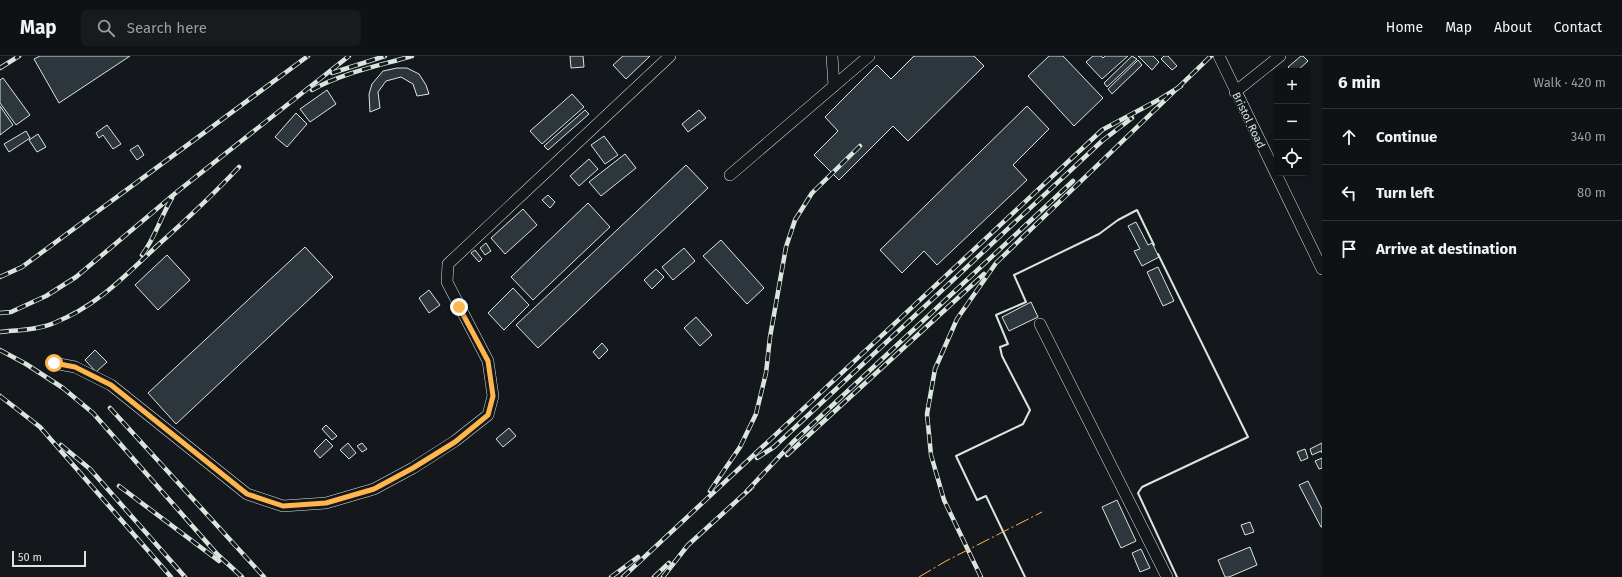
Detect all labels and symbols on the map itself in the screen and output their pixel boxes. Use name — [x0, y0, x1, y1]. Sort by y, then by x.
street label: Bristol Road — [1229, 90, 1268, 150]
route end — [450, 298, 468, 316]
route start — [45, 354, 63, 372]
scale bar — [12, 549, 86, 568]

